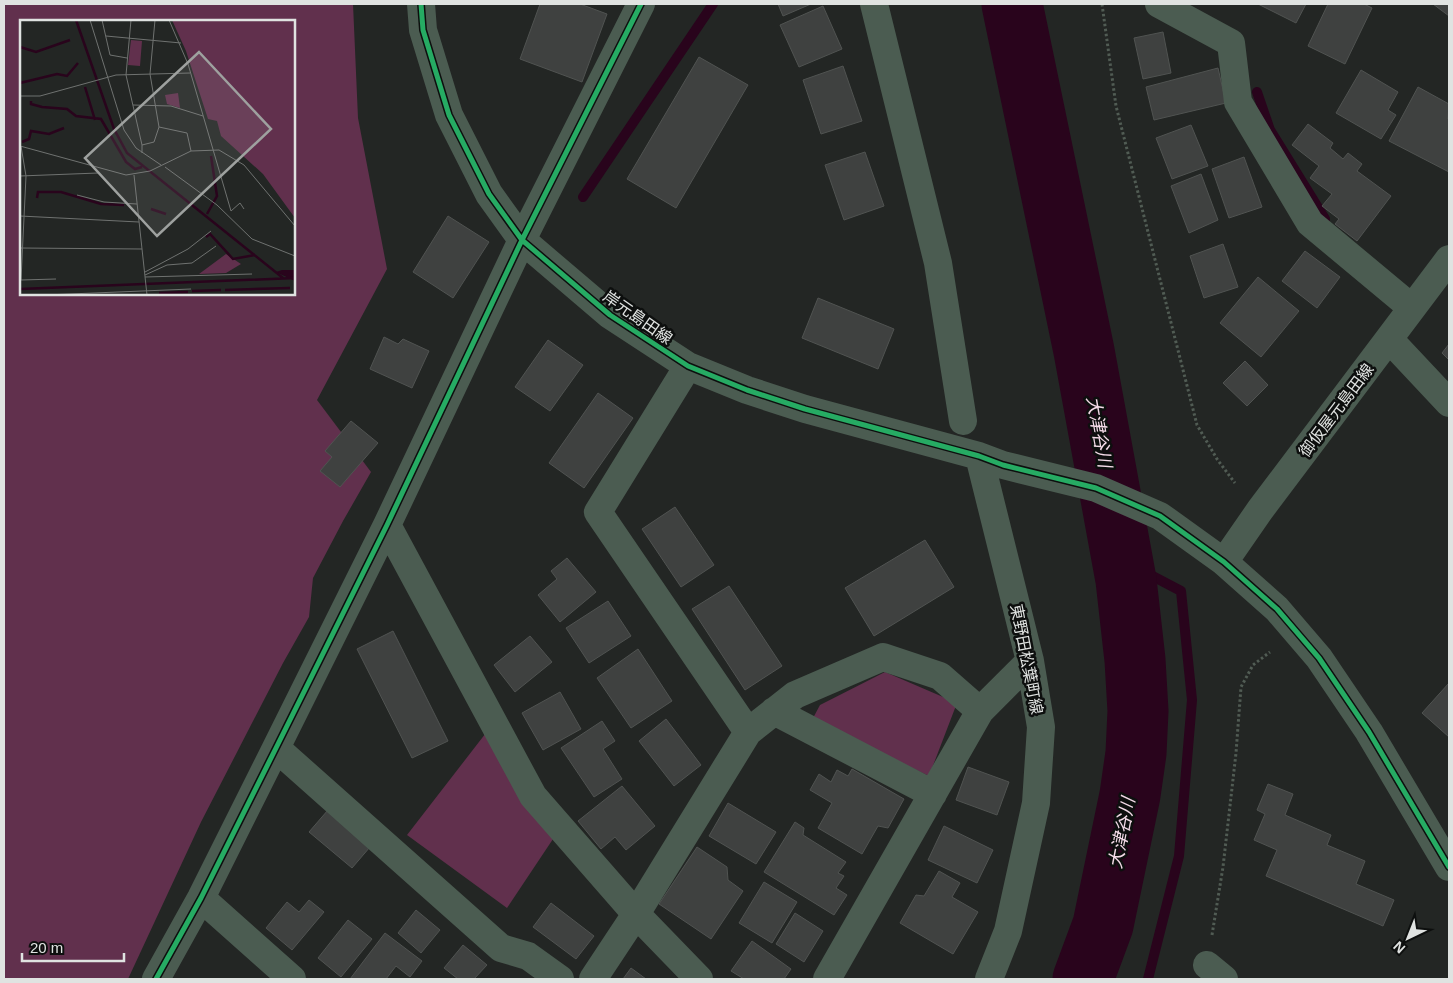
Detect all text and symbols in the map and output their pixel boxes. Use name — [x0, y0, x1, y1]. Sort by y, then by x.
inset map — [20, 20, 295, 295]
street label: 岸元島田線 — [600, 287, 675, 347]
street label: 御仮屋元島田線 — [1296, 360, 1377, 460]
water label: 大津谷川 — [1083, 395, 1115, 471]
street label: 東野田松葉町線 — [1007, 602, 1046, 716]
water label: 大津谷川 — [1105, 794, 1139, 870]
north arrow — [1383, 913, 1433, 963]
scale bar — [22, 930, 125, 962]
text: N — [1390, 938, 1408, 957]
text: 20 m — [30, 939, 63, 956]

